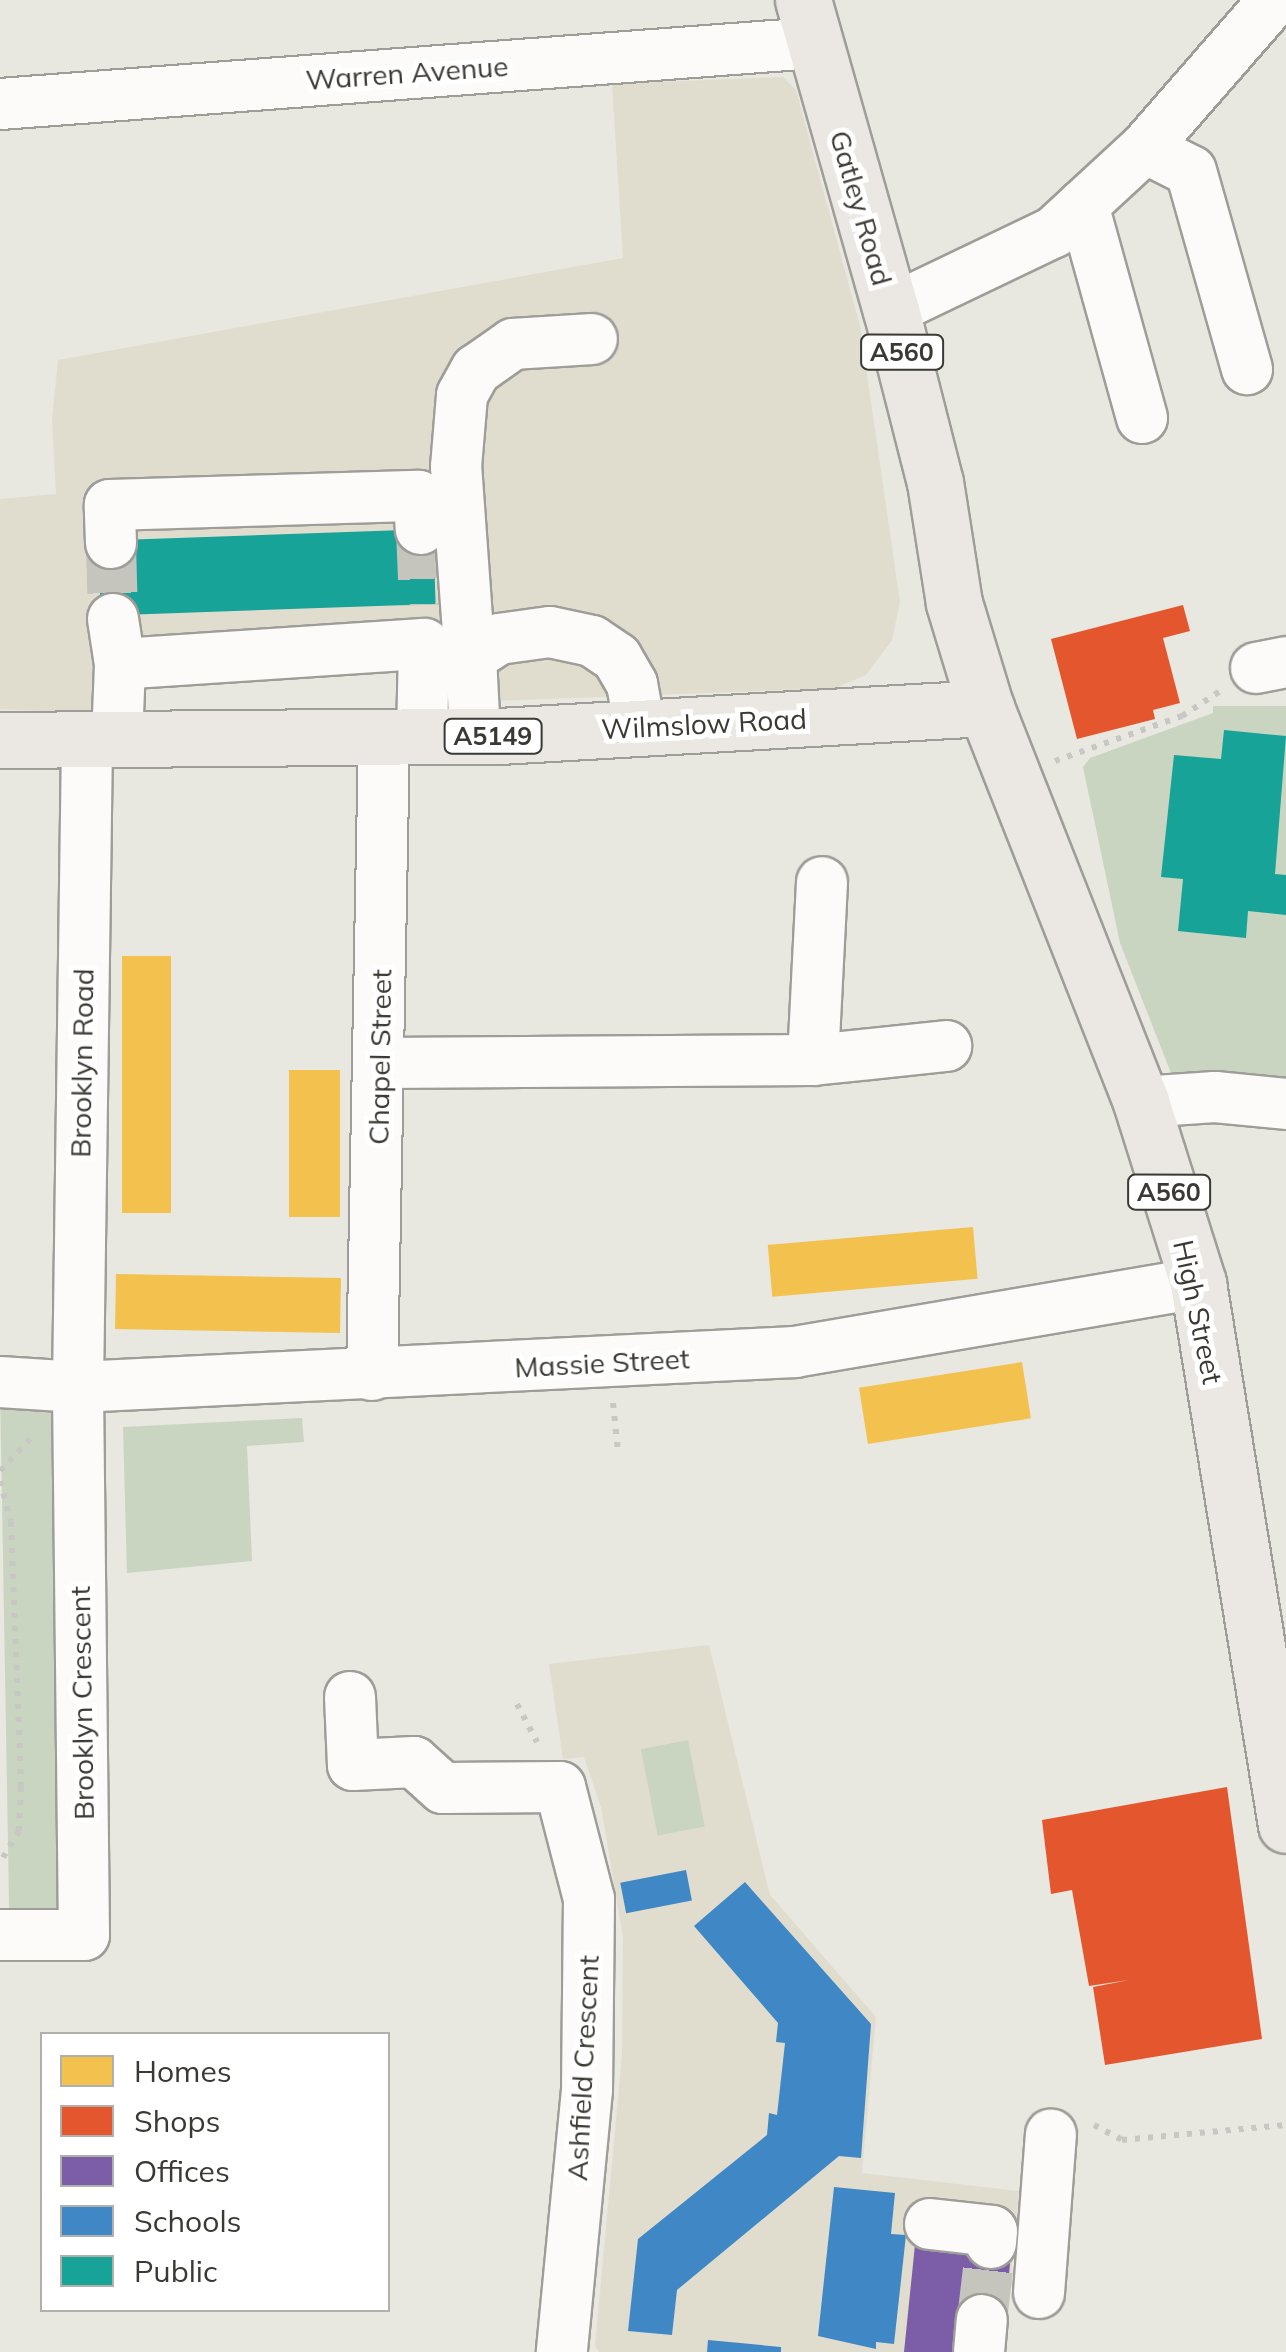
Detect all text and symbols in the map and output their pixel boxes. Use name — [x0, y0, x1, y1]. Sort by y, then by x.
street label: Warren Avenue — [305, 49, 509, 97]
street label: Gatley Road — [823, 127, 899, 289]
road number: A560 — [860, 332, 944, 372]
street label: Wilmslow Road — [600, 702, 808, 746]
road number: A5149 — [443, 716, 543, 756]
street label: Brooklyn Road — [64, 968, 100, 1158]
street label: Chapel Street — [362, 969, 398, 1145]
road number: A560 — [1126, 1172, 1212, 1212]
street label: High Street — [1166, 1237, 1230, 1387]
street label: Massie Street — [514, 1342, 690, 1384]
street label: Brooklyn Crescent — [63, 1586, 101, 1820]
street label: Ashfield Crescent — [560, 1954, 606, 2182]
legend — [40, 2032, 390, 2312]
text: Homes — [134, 2052, 232, 2090]
text: Shops — [134, 2102, 220, 2140]
text: Offices — [134, 2152, 230, 2190]
text: Schools — [134, 2202, 241, 2240]
text: Public — [134, 2252, 218, 2290]

